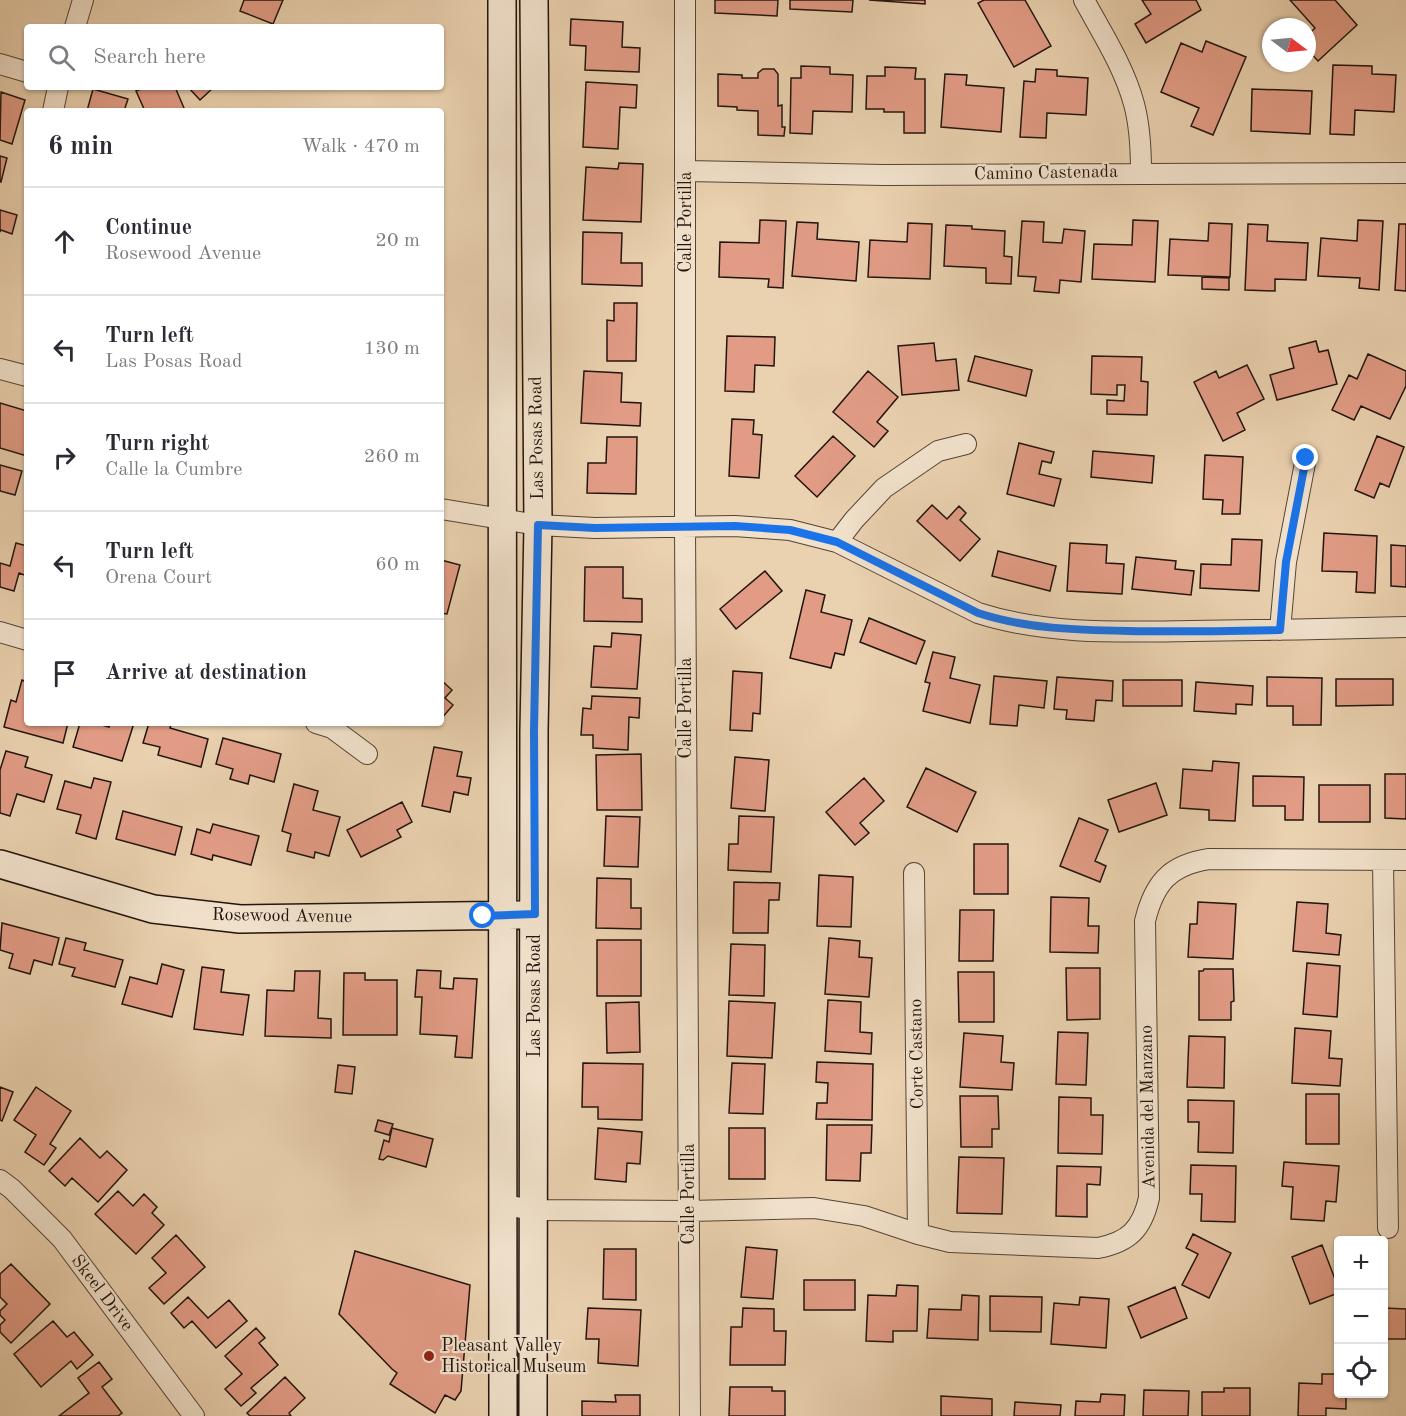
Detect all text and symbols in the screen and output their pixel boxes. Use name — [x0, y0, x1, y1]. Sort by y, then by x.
north arrow — [1262, 18, 1316, 72]
search box — [24, 24, 444, 90]
icon: search — [45, 41, 78, 74]
text: Search here — [93, 46, 206, 68]
text: 6 min — [48, 134, 113, 160]
text: Walk · 470 m — [301, 137, 420, 157]
street label: Camino Castenada — [974, 163, 1118, 183]
street label: Calle Portilla — [677, 171, 695, 273]
text: Continue — [105, 217, 192, 239]
icon: ahead — [48, 225, 81, 258]
text: 20 m — [375, 231, 420, 251]
text: Rosewood Avenue — [105, 244, 261, 264]
text: Turn left — [105, 325, 194, 347]
icon: left — [48, 333, 81, 366]
text: 130 m — [364, 339, 420, 359]
text: Las Posas Road — [105, 352, 242, 372]
street label: Las Posas Road — [527, 376, 547, 500]
text: Turn right — [105, 433, 209, 455]
icon: right — [48, 441, 81, 474]
route end — [1292, 444, 1318, 470]
text: 260 m — [364, 447, 420, 467]
text: Calle la Cumbre — [105, 460, 242, 480]
text: Turn left — [105, 541, 194, 563]
icon: left — [48, 549, 81, 582]
text: 60 m — [375, 555, 420, 575]
text: Orena Court — [105, 568, 212, 588]
icon: arrive — [48, 657, 81, 690]
street label: Calle Portilla — [677, 657, 695, 759]
text: Arrive at destination — [105, 662, 307, 684]
route start — [469, 902, 495, 928]
street label: Rosewood Avenue — [212, 906, 352, 926]
street label: Las Posas Road — [526, 934, 544, 1058]
street label: Corte Castano — [907, 998, 927, 1109]
street label: Avenida del Manzano — [1138, 1025, 1158, 1189]
street label: Calle Portilla — [680, 1143, 698, 1245]
map controls — [1334, 1236, 1388, 1398]
button: + — [1334, 1236, 1388, 1290]
street label: Skeel Drive — [68, 1252, 136, 1334]
button: − — [1334, 1290, 1388, 1344]
place label: Pleasant Valley Historical Museum — [441, 1337, 587, 1376]
button: locate — [1334, 1344, 1388, 1398]
marker: Pleasant Valley Historical Museum — [422, 1349, 436, 1363]

